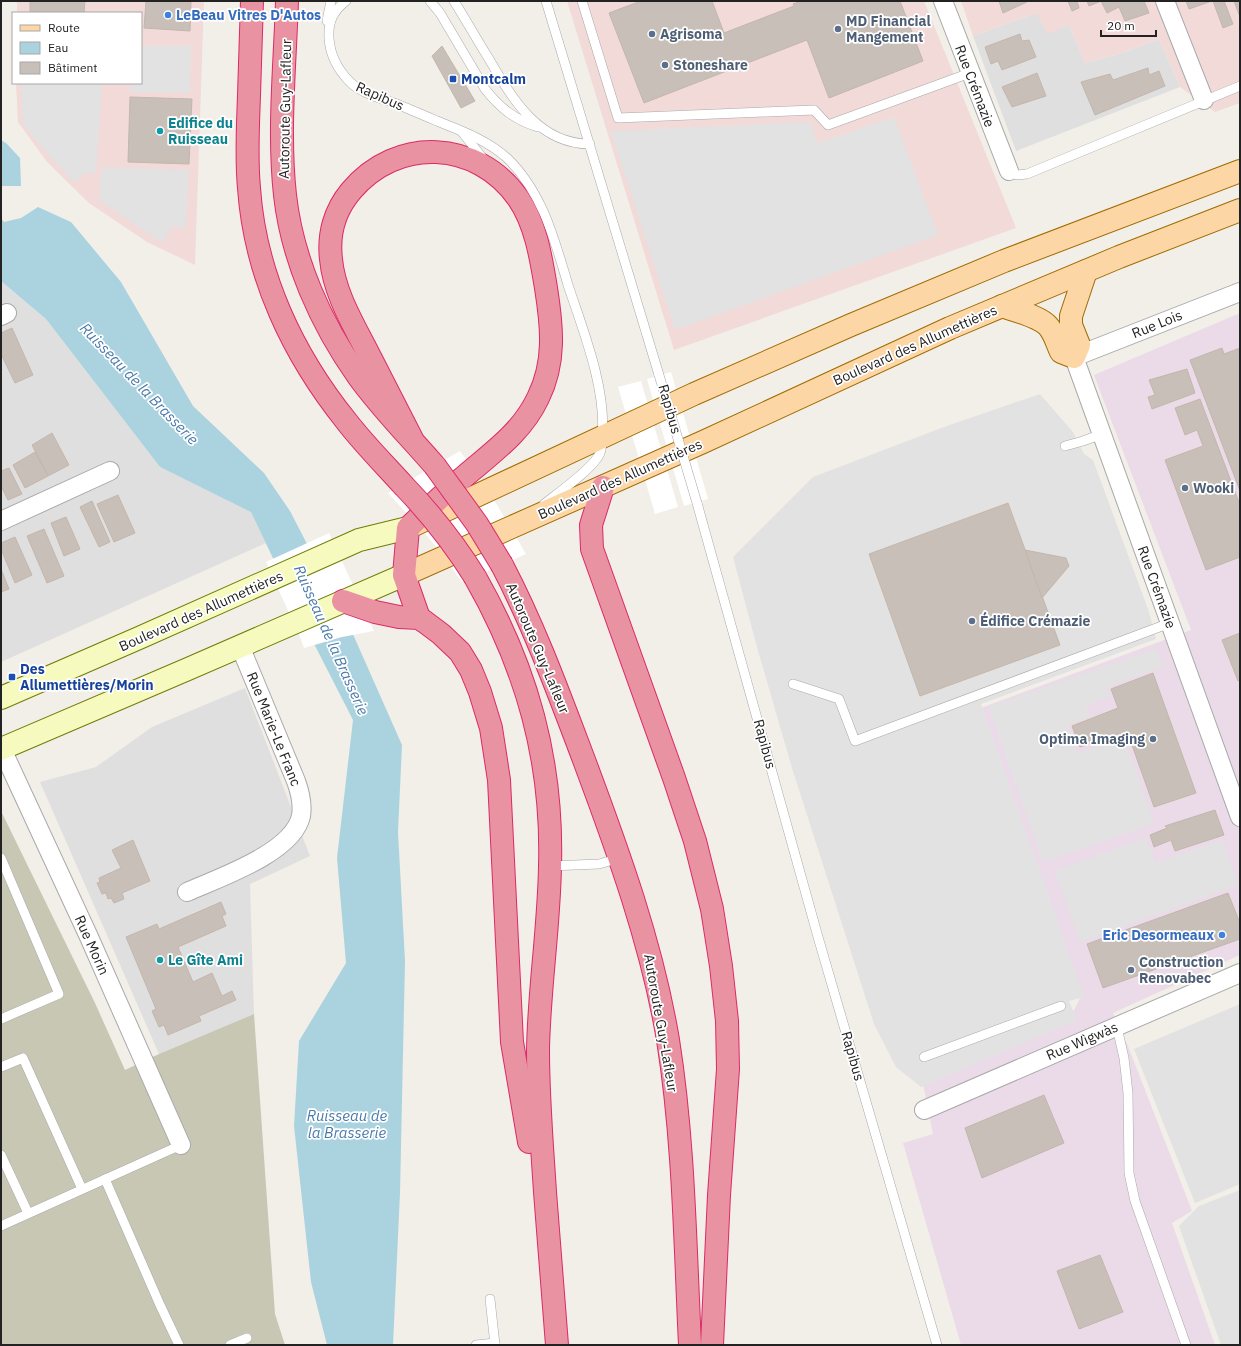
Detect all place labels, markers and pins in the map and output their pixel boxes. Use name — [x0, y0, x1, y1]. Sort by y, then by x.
place label: LeBeau Vitres D'Autos — [176, 6, 321, 24]
marker: LeBeau Vitres D'Autos — [163, 10, 173, 20]
place label: MD Financial Mangement — [846, 12, 931, 46]
marker: MD Financial Mangement — [833, 24, 843, 34]
place label: Agrisoma — [660, 25, 722, 43]
marker: Agrisoma — [647, 29, 657, 39]
place label: Stoneshare — [673, 56, 748, 74]
marker: Stoneshare — [660, 60, 670, 70]
place label: Montcalm — [461, 70, 526, 88]
marker: Montcalm — [448, 74, 458, 84]
place label: Edifice du Ruisseau — [168, 114, 233, 148]
marker: Edifice du Ruisseau — [155, 126, 165, 136]
place label: Wooki — [1193, 479, 1234, 497]
marker: Wooki — [1180, 483, 1190, 493]
place label: Édifice Crémazie — [980, 611, 1091, 630]
marker: Édifice Crémazie — [967, 616, 977, 626]
place label: Des Allumettières/Morin — [20, 660, 154, 694]
marker: Des Allumettières/Morin — [7, 672, 17, 682]
place label: Optima Imaging — [1039, 730, 1145, 748]
marker: Optima Imaging — [1148, 734, 1158, 744]
place label: Eric Desormeaux — [1103, 926, 1214, 944]
marker: Eric Desormeaux — [1217, 930, 1227, 940]
place label: Le Gîte Ami — [168, 951, 243, 969]
place label: Construction Renovabec — [1139, 953, 1224, 987]
marker: Le Gîte Ami — [155, 955, 165, 965]
marker: Construction Renovabec — [1126, 965, 1136, 975]

